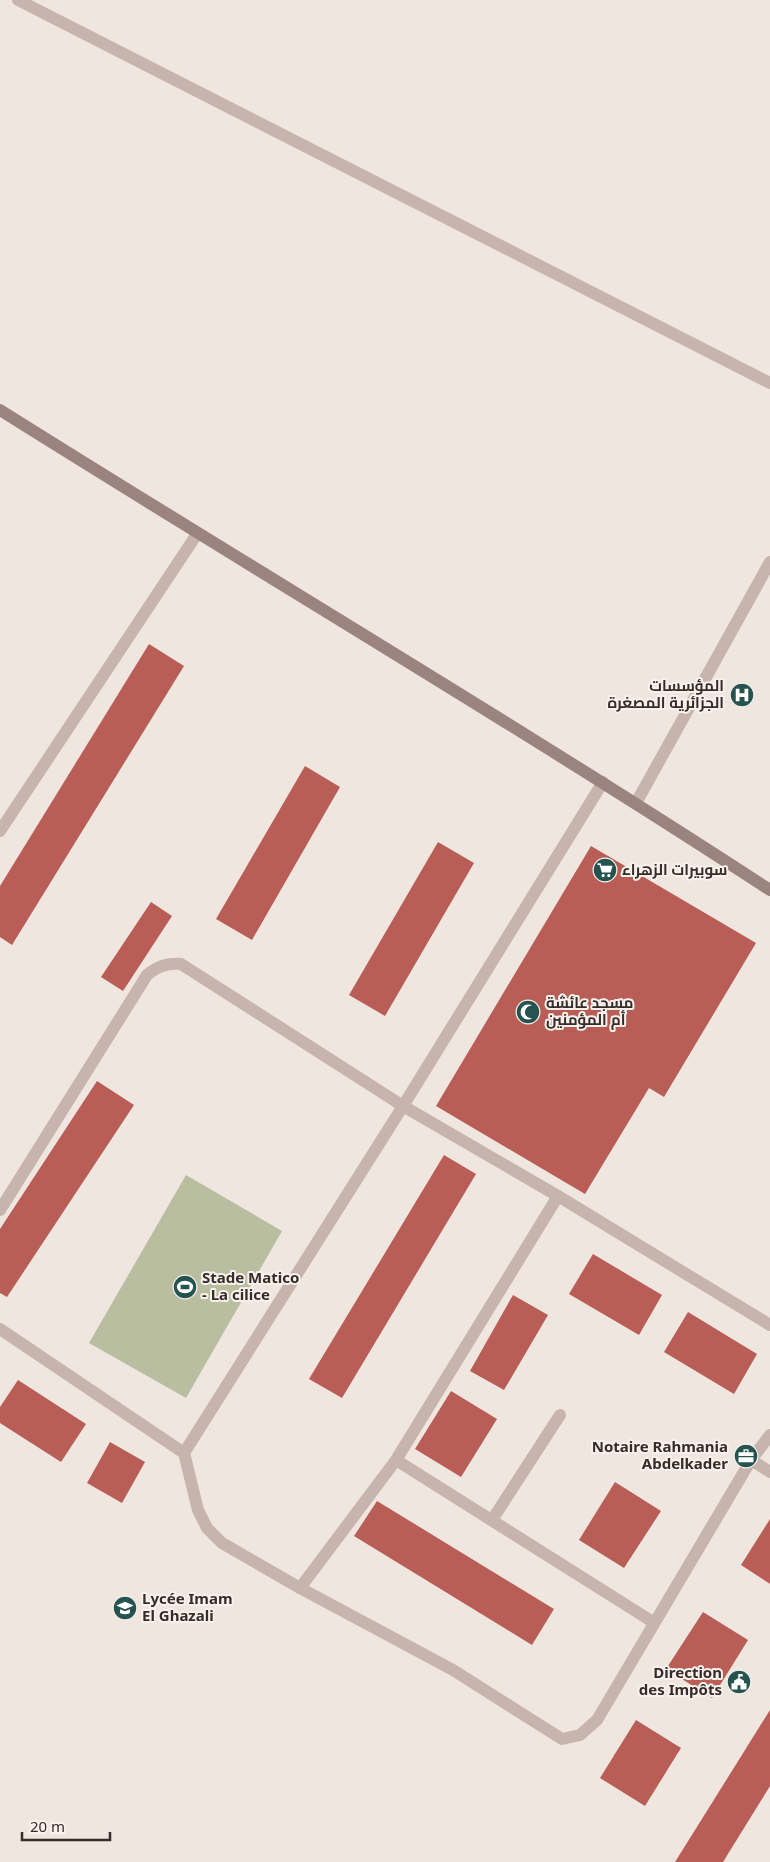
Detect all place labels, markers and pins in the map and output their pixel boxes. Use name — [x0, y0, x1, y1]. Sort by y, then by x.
place label: المؤسسات الجزائرية المصغرة — [607, 675, 724, 712]
hospital icon: المؤسسات الجزائرية المصغرة — [729, 682, 755, 708]
supermarket icon: سوبيرات الزهراء — [592, 857, 618, 883]
place label: سوبيرات الزهراء — [622, 859, 727, 879]
place label: مسجد عائشة أم المؤمنين — [546, 992, 633, 1030]
mosque icon: مسجد عائشة أم المؤمنين — [515, 999, 541, 1025]
place label: Stade Matico - La cilice — [202, 1267, 299, 1304]
sports icon: Stade Matico - La cilice — [172, 1274, 198, 1300]
place label: Notaire Rahmania Abdelkader — [592, 1436, 728, 1473]
office icon: Notaire Rahmania Abdelkader — [733, 1443, 759, 1469]
place label: Lycée Imam El Ghazali — [142, 1588, 233, 1625]
school or university icon: Lycée Imam El Ghazali — [112, 1595, 138, 1621]
place label: Direction des Impôts — [639, 1662, 722, 1699]
public building icon: Direction des Impôts — [726, 1669, 752, 1695]

